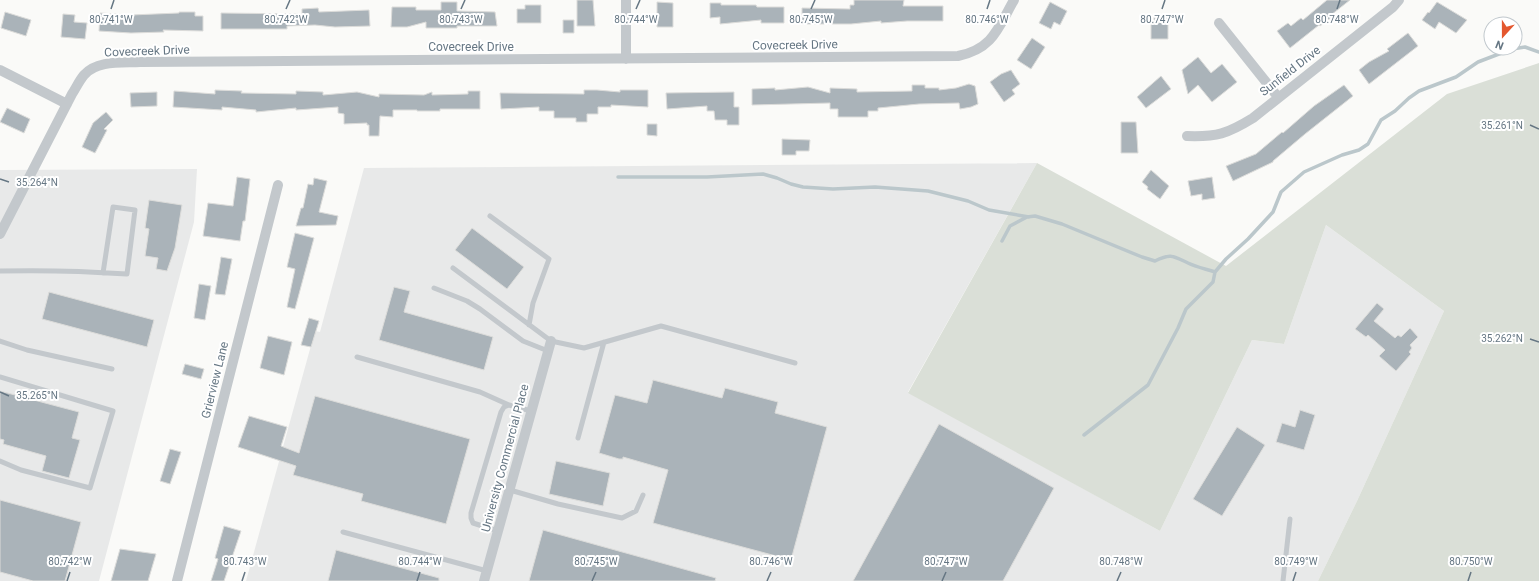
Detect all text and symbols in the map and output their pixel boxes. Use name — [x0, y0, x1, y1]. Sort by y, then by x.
text: 80.741°W — [89, 14, 133, 25]
text: 80.742°W — [264, 14, 308, 25]
text: 80.743°W — [439, 14, 483, 25]
text: 80.744°W — [614, 14, 658, 25]
text: 80.745°W — [789, 14, 833, 25]
text: 80.746°W — [965, 14, 1009, 25]
text: 80.747°W — [1140, 14, 1184, 25]
text: 80.748°W — [1315, 14, 1359, 25]
north arrow — [1483, 16, 1523, 56]
street label: Covecreek Drive — [752, 37, 838, 53]
text: N — [1493, 37, 1506, 52]
street label: Covecreek Drive — [428, 40, 514, 54]
street label: Covecreek Drive — [104, 43, 190, 59]
street label: Sunfield Drive — [1257, 43, 1323, 99]
text: 35.261°N — [1481, 120, 1523, 131]
text: 35.264°N — [16, 177, 58, 188]
text: 35.262°N — [1481, 333, 1523, 344]
street label: Grierview Lane — [199, 340, 231, 420]
street label: University Commercial Place — [479, 383, 531, 533]
text: 35.265°N — [16, 390, 58, 401]
text: 80.742°W — [48, 556, 92, 567]
text: 80.743°W — [223, 556, 267, 567]
text: 80.744°W — [398, 556, 442, 567]
text: 80.745°W — [574, 556, 618, 567]
text: 80.746°W — [749, 556, 793, 567]
text: 80.747°W — [924, 556, 968, 567]
text: 80.748°W — [1099, 556, 1143, 567]
text: 80.749°W — [1274, 556, 1318, 567]
text: 80.750°W — [1449, 556, 1493, 567]

